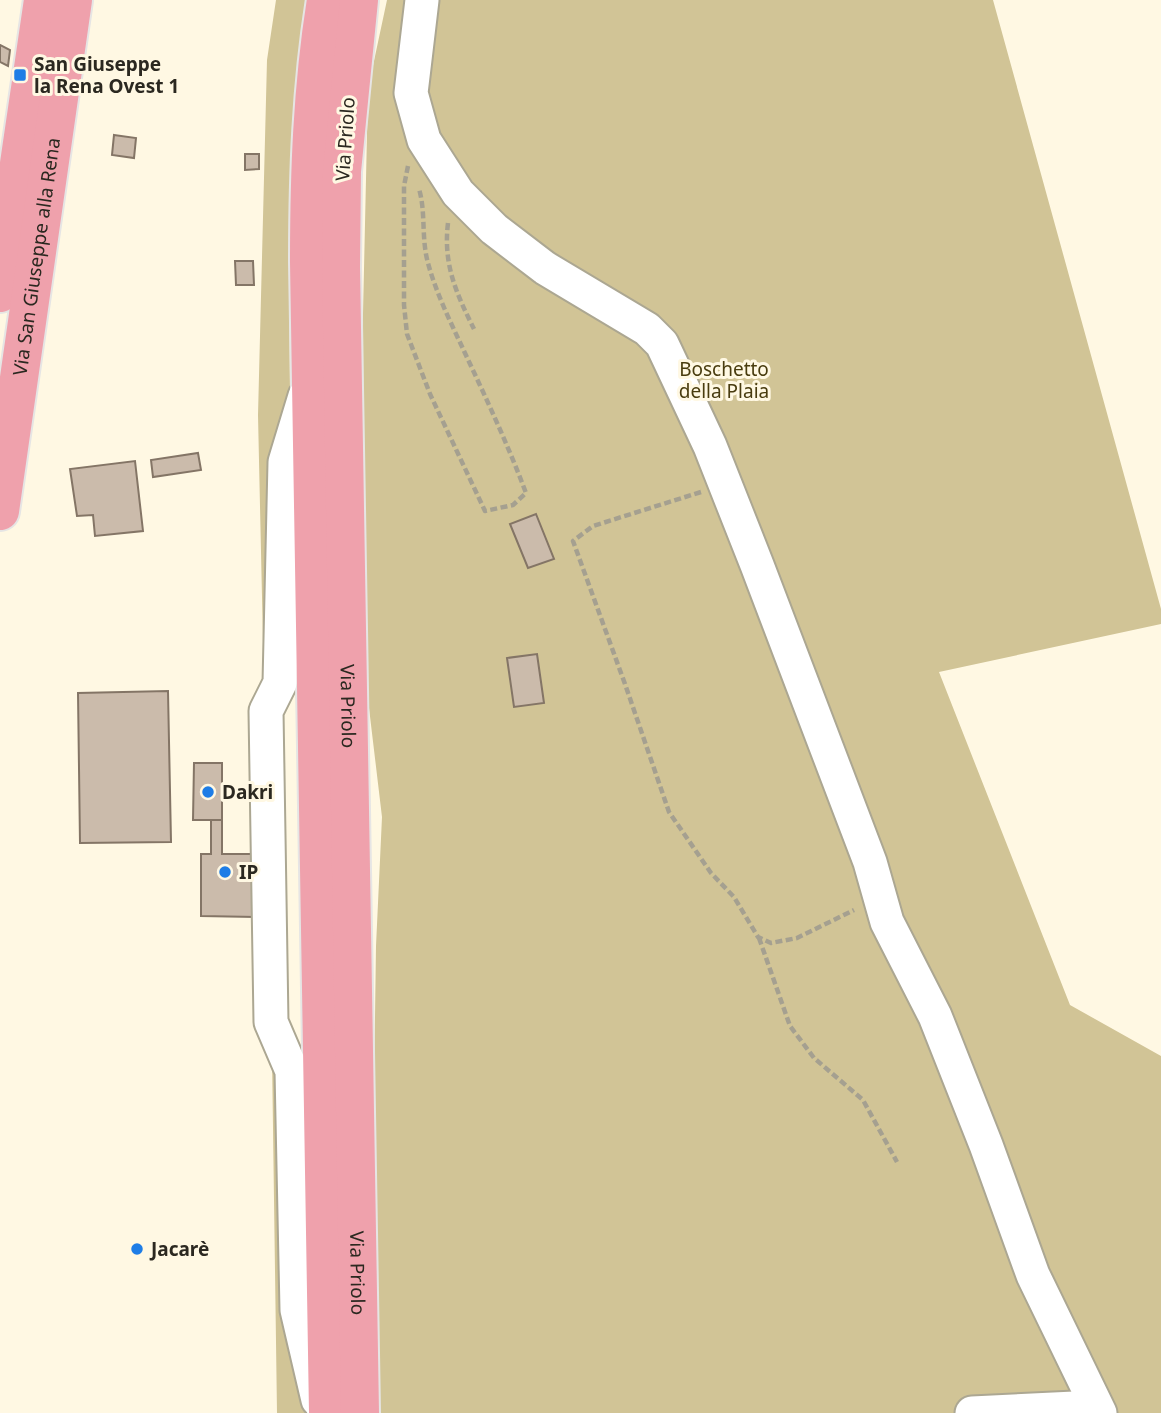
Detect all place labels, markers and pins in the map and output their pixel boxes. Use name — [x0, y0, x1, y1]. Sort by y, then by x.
place label: San Giuseppe la Rena Ovest 1 — [34, 51, 179, 99]
marker: San Giuseppe la Rena Ovest 1 — [12, 67, 28, 83]
place label: Dakri — [222, 779, 273, 805]
marker: Dakri — [200, 784, 216, 800]
place label: IP — [239, 859, 258, 885]
marker: IP — [217, 864, 233, 880]
place label: Jacarè — [149, 1236, 209, 1262]
marker: Jacarè — [129, 1241, 145, 1257]

